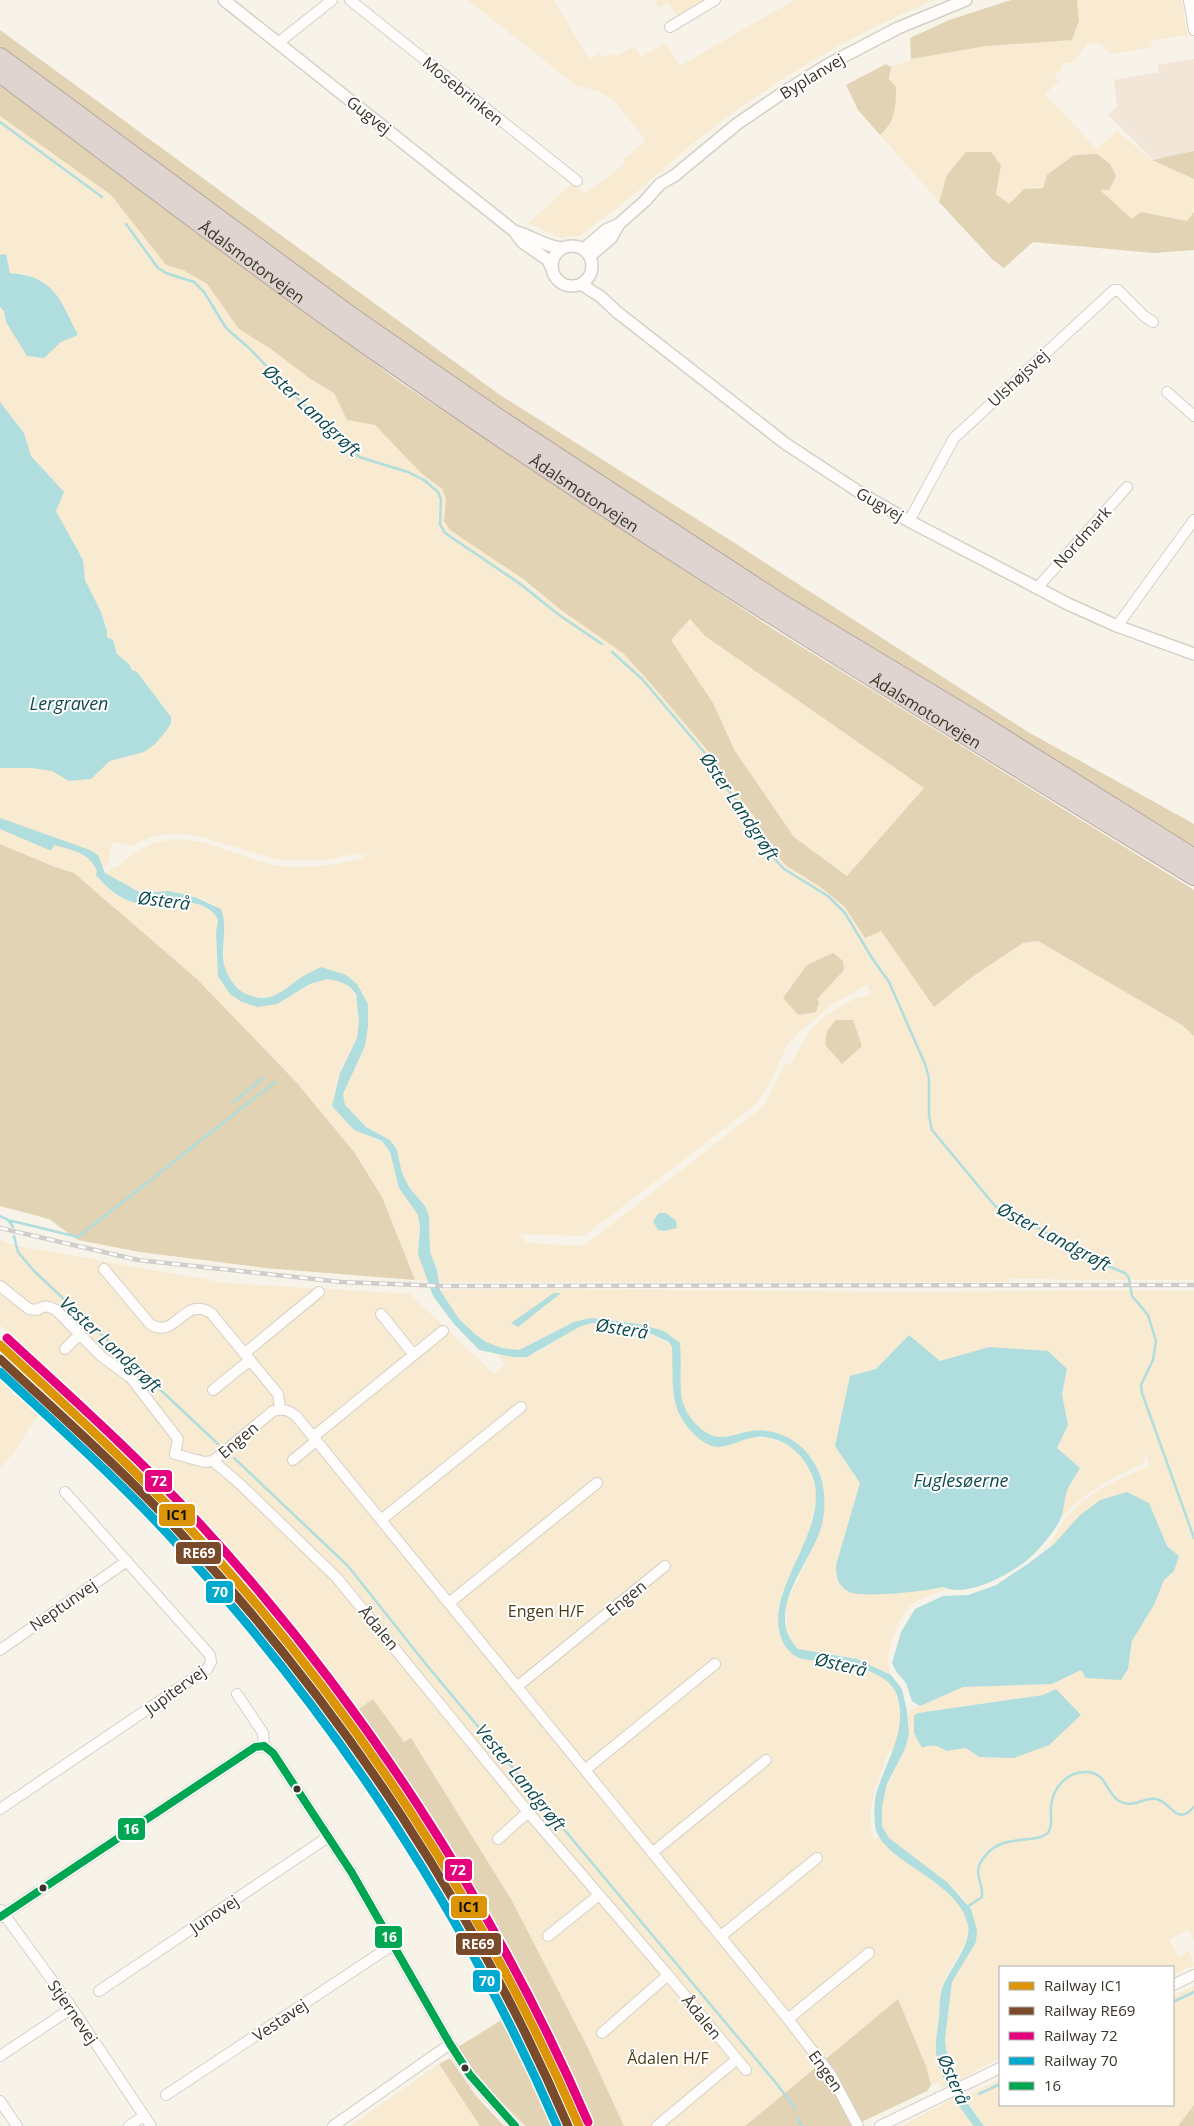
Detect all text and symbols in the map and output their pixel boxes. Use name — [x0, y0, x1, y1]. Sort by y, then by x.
street label: Byplanvej — [776, 48, 848, 104]
street label: Mosebrinken — [418, 52, 508, 130]
street label: Gugvej — [342, 91, 396, 139]
street label: Ådalsmotorvejen — [195, 216, 310, 308]
street label: Ulshøjsvej — [983, 344, 1053, 412]
water label: Øster Landgrøft — [258, 359, 367, 462]
street label: Ådalsmotorvejen — [525, 449, 643, 537]
street label: Gugvej — [852, 482, 908, 526]
street label: Nordmark — [1048, 501, 1116, 573]
street label: Ådalsmotorvejen — [866, 668, 986, 754]
water label: Lergraven — [30, 691, 108, 715]
water label: Øster Landgrøft — [695, 747, 786, 865]
water label: Østerå — [136, 885, 192, 915]
water label: Øster Landgrøft — [993, 1196, 1116, 1276]
water label: Vester Landgrøft — [55, 1291, 168, 1398]
water label: Østerå — [594, 1312, 650, 1344]
street label: Engen — [213, 1417, 263, 1463]
water label: Fuglesøerne — [913, 1468, 1009, 1492]
line badge: 72 — [144, 1469, 173, 1493]
text: 72 — [151, 1471, 167, 1490]
line badge: IC1 — [158, 1503, 196, 1527]
text: IC1 — [166, 1505, 188, 1524]
line badge: RE69 — [175, 1541, 222, 1565]
text: RE69 — [182, 1543, 216, 1562]
street label: Neptunvej — [25, 1574, 101, 1636]
street label: Engen — [601, 1575, 651, 1621]
line badge: 70 — [205, 1580, 234, 1604]
text: 70 — [212, 1582, 228, 1601]
park label: Engen H/F — [508, 1600, 584, 1622]
street label: Ådalen — [354, 1601, 404, 1655]
water label: Østerå — [813, 1646, 869, 1682]
street label: Jupitervej — [139, 1660, 210, 1721]
water label: Vester Landgrøft — [470, 1719, 572, 1836]
unlabelled marker — [292, 1784, 302, 1794]
line badge: 16 — [117, 1817, 146, 1841]
text: 16 — [123, 1819, 139, 1838]
line badge: 72 — [444, 1858, 473, 1882]
text: 72 — [450, 1860, 466, 1879]
unlabelled marker — [38, 1883, 48, 1893]
street label: Junovej — [184, 1890, 243, 1939]
line badge: IC1 — [450, 1895, 488, 1919]
text: IC1 — [458, 1897, 480, 1916]
line badge: 16 — [374, 1925, 403, 1949]
text: 16 — [381, 1927, 397, 1946]
line badge: RE69 — [455, 1932, 502, 1956]
text: RE69 — [461, 1934, 495, 1953]
legend — [999, 1966, 1174, 2106]
line badge: 70 — [472, 1969, 501, 1993]
text: 70 — [479, 1971, 495, 1990]
street label: Stjernevej — [43, 1975, 103, 2049]
text: Railway IC1 — [1044, 1975, 1123, 1995]
street label: Ådalen — [677, 1990, 727, 2044]
street label: Vestavej — [248, 1994, 312, 2046]
text: Railway RE69 — [1044, 2000, 1135, 2020]
text: Railway 72 — [1044, 2025, 1118, 2045]
street label: Engen — [804, 2046, 848, 2096]
park label: Ådalen H/F — [627, 2047, 709, 2069]
water label: Østerå — [933, 2050, 975, 2108]
text: Railway 70 — [1044, 2050, 1118, 2070]
unlabelled marker — [460, 2063, 470, 2073]
text: 16 — [1044, 2075, 1061, 2095]

